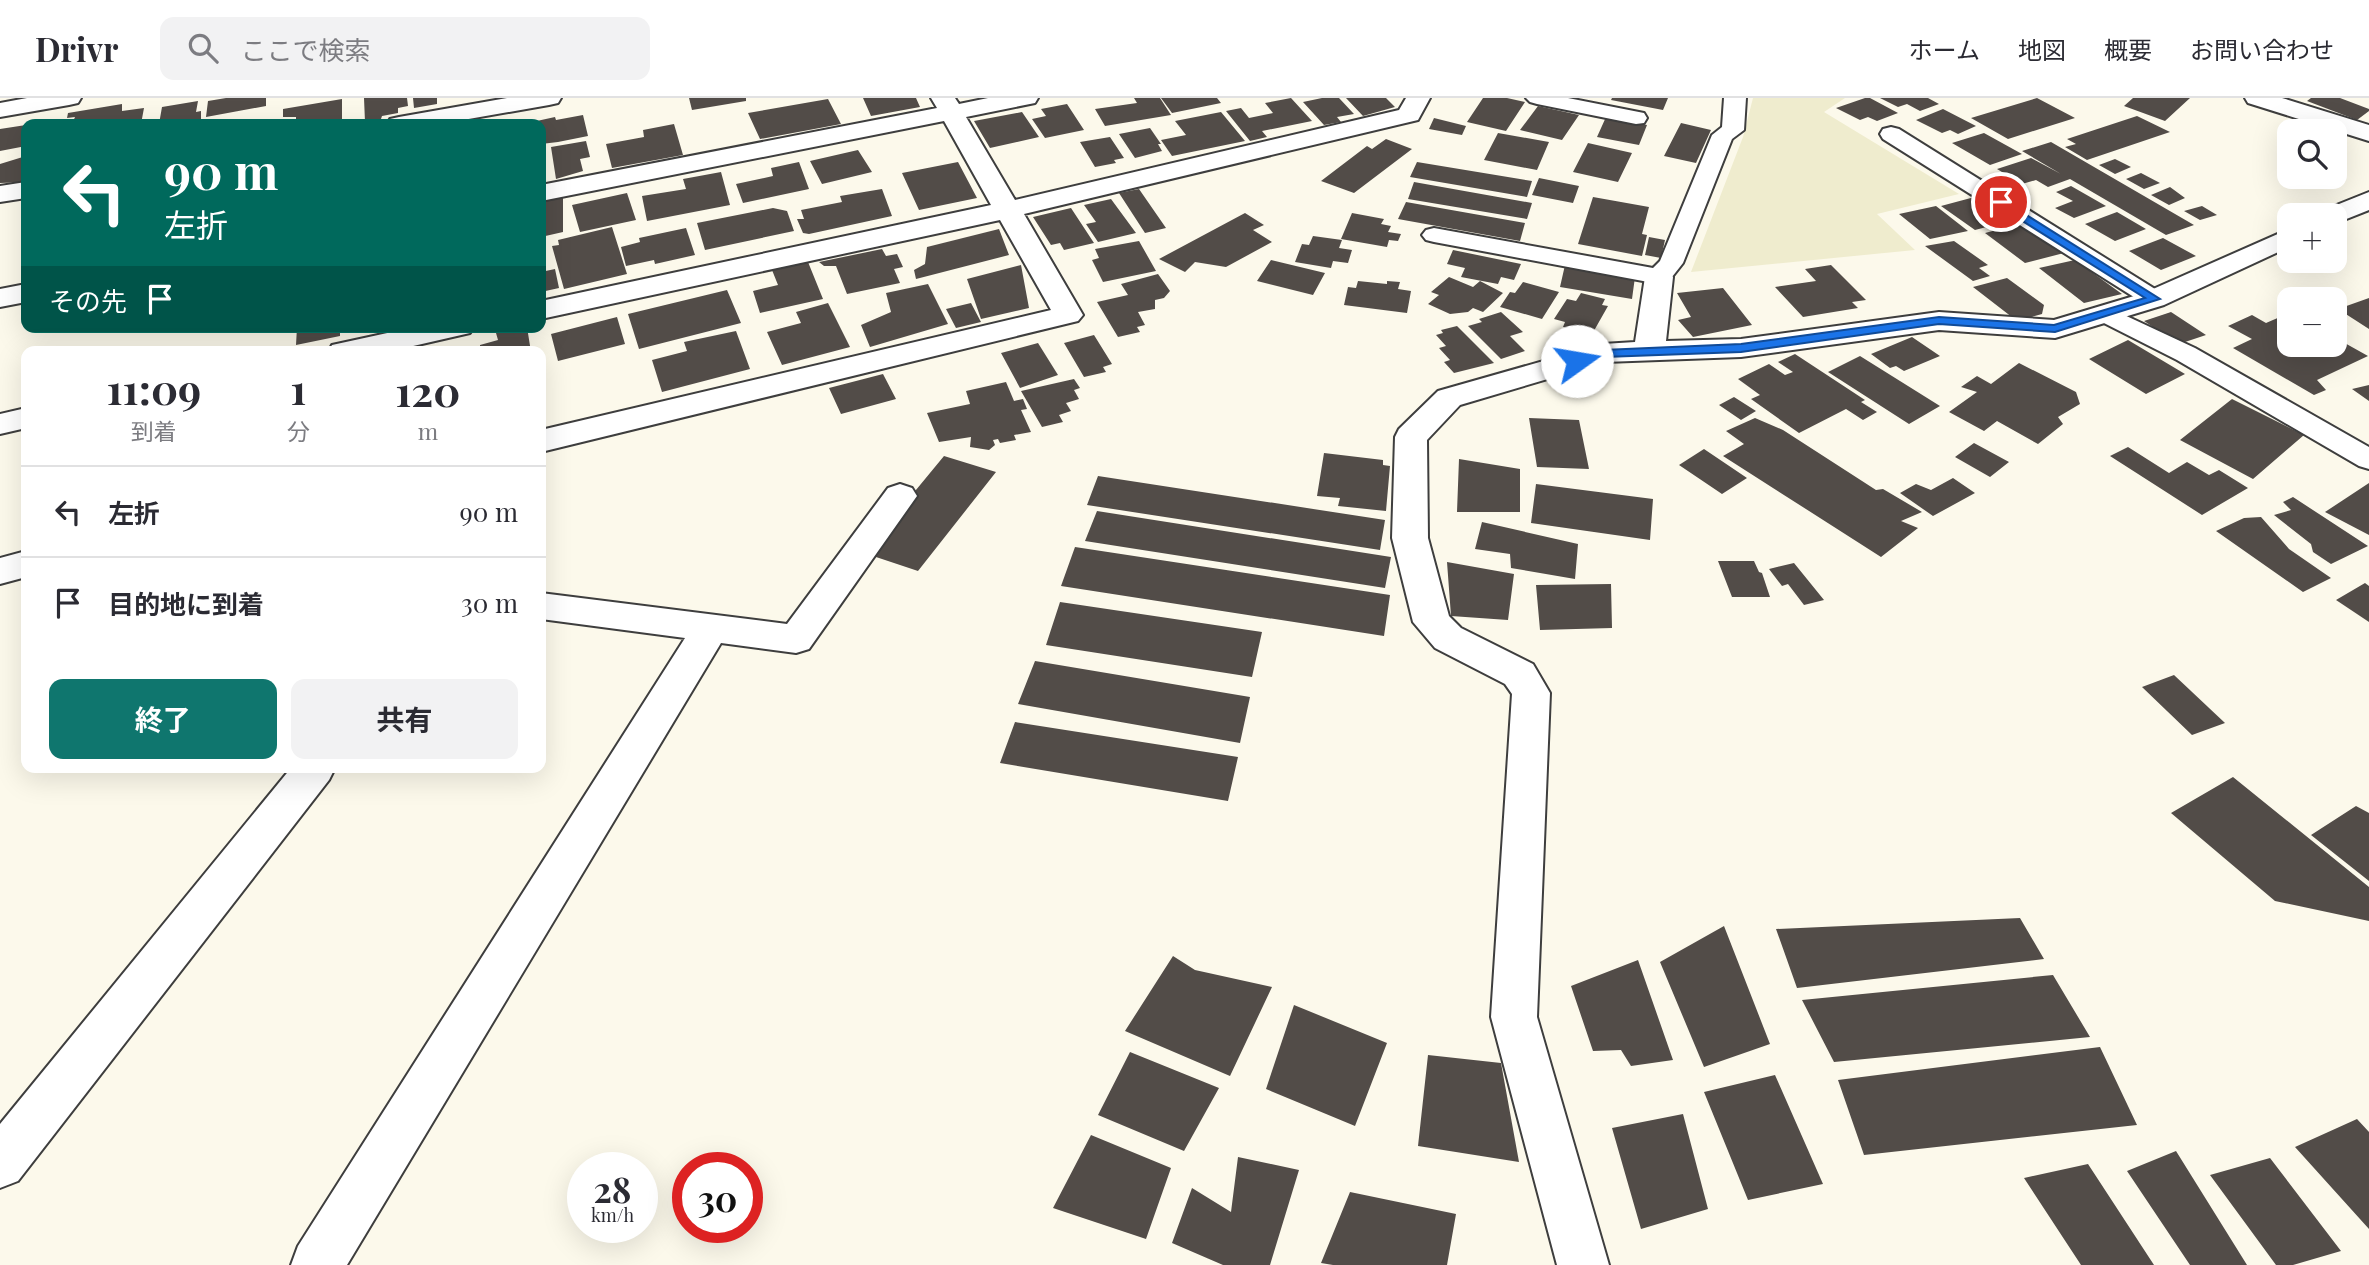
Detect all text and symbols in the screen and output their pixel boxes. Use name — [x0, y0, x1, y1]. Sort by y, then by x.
search box — [160, 17, 650, 80]
text: Drivr — [35, 26, 118, 70]
icon: search — [184, 29, 222, 67]
text: ここで検索 — [240, 32, 371, 67]
text: ホーム — [1909, 33, 1980, 65]
text: 地図 — [2018, 33, 2066, 65]
text: 概要 — [2104, 33, 2152, 65]
text: お問い合わせ — [2190, 33, 2334, 65]
map controls — [2277, 119, 2347, 357]
button: search — [2277, 119, 2347, 189]
text: 90 m — [164, 137, 278, 202]
icon: left — [49, 147, 140, 238]
pin — [1971, 172, 2031, 232]
icon: arrive — [1982, 183, 2020, 221]
text: 左折 — [164, 202, 228, 245]
button: + — [2277, 203, 2347, 273]
icon: arrive — [141, 280, 179, 318]
text: その先 — [49, 283, 127, 318]
button: − — [2277, 287, 2347, 357]
position arrow — [1540, 324, 1614, 398]
text: 11:09 — [107, 360, 201, 416]
text: 1 — [290, 360, 306, 416]
text: 120 — [395, 362, 460, 418]
text: 到着 — [131, 415, 177, 446]
text: 分 — [287, 415, 310, 446]
text: m — [418, 415, 438, 446]
icon: left — [49, 493, 87, 531]
text: 90 m — [460, 494, 518, 529]
text: 左折 — [108, 495, 160, 530]
icon: arrive — [49, 584, 87, 622]
text: 30 m — [461, 585, 518, 620]
text: 目的地に到着 — [108, 586, 264, 621]
button: 終了 — [49, 679, 277, 759]
button: 共有 — [291, 679, 518, 759]
speed limit sign: 30 — [672, 1152, 763, 1243]
text: 28 — [594, 1165, 631, 1212]
text: km/h — [591, 1203, 634, 1227]

